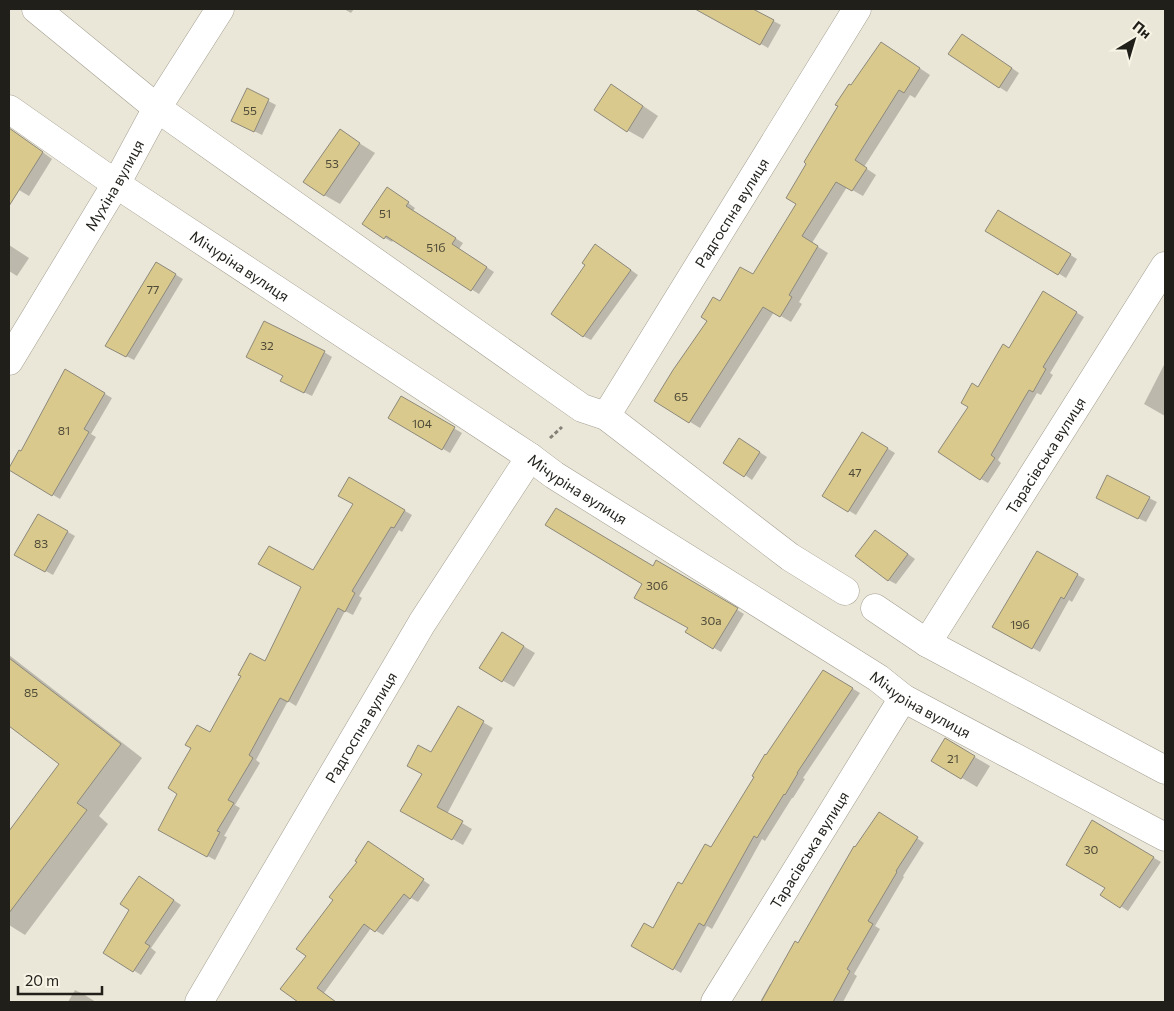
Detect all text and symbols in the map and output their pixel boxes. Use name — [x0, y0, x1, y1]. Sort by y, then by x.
north arrow — [1109, 15, 1159, 65]
text: Пн — [1130, 17, 1155, 42]
house number: 55 — [243, 103, 257, 117]
street label: Мухіна вулиця — [81, 137, 147, 234]
street label: Радгоспна вулиця — [691, 154, 772, 271]
house number: 53 — [325, 156, 339, 170]
house number: 51 — [379, 206, 391, 220]
street label: Мічуріна вулиця — [187, 227, 293, 305]
house number: 51б — [426, 240, 446, 254]
house number: 77 — [147, 282, 159, 296]
house number: 32 — [260, 338, 274, 352]
house number: 65 — [674, 389, 688, 403]
street label: Тарасівська вулиця — [1002, 393, 1089, 517]
house number: 104 — [412, 416, 432, 430]
house number: 81 — [58, 423, 70, 437]
street label: Мічуріна вулиця — [525, 450, 631, 528]
house number: 47 — [848, 465, 862, 479]
house number: 83 — [34, 536, 48, 550]
house number: 30б — [646, 578, 668, 592]
house number: 30а — [701, 613, 721, 627]
house number: 19б — [1010, 617, 1030, 631]
street label: Мічуріна вулиця — [867, 666, 974, 741]
street label: Радгоспна вулиця — [321, 668, 400, 786]
house number: 85 — [24, 685, 38, 699]
house number: 21 — [947, 751, 959, 765]
street label: Тарасівська вулиця — [766, 788, 852, 912]
house number: 30 — [1084, 842, 1099, 856]
scale bar — [18, 964, 101, 996]
text: 20 m — [25, 971, 59, 989]

